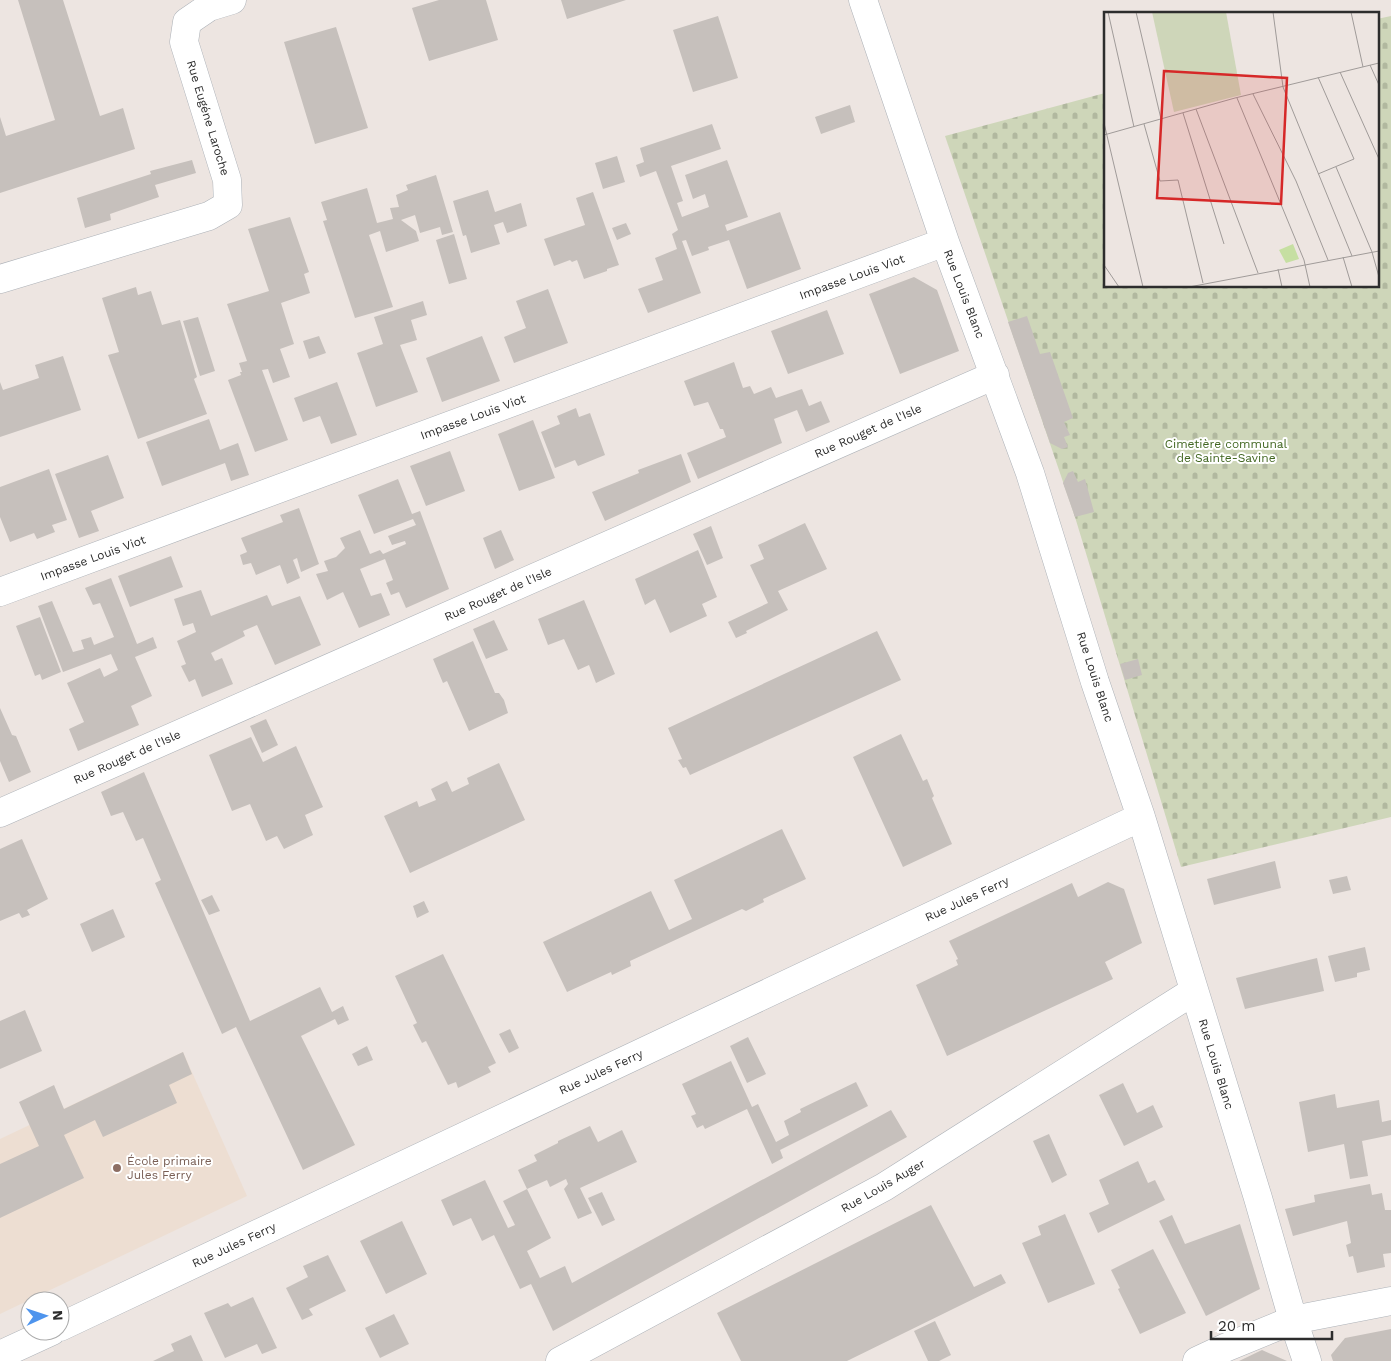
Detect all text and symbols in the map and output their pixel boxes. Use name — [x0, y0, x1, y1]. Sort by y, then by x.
inset map — [1104, 12, 1378, 288]
street label: Rue Eugéne Laroche — [184, 59, 232, 177]
street label: Rue Louis Blanc — [941, 248, 987, 341]
street label: Impasse Louis Viot — [798, 251, 906, 303]
street label: Impasse Louis Viot — [419, 391, 527, 443]
street label: Rue Rouget de l'Isle — [812, 401, 924, 461]
park label: Cimetière communal de Sainte-Savine — [1165, 437, 1288, 465]
street label: Impasse Louis Viot — [39, 532, 147, 584]
street label: Rue Rouget de l'Isle — [442, 564, 554, 624]
street label: Rue Louis Blanc — [1074, 630, 1116, 724]
street label: Rue Rouget de l'Isle — [71, 727, 183, 787]
street label: Rue Jules Ferry — [923, 873, 1012, 925]
street label: Rue Louis Blanc — [1196, 1017, 1237, 1111]
street label: Rue Jules Ferry — [557, 1046, 646, 1098]
place label: École primaire Jules Ferry — [127, 1154, 212, 1182]
street label: Rue Louis Auger — [839, 1156, 927, 1216]
marker: École primaire Jules Ferry — [111, 1162, 123, 1174]
street label: Rue Jules Ferry — [190, 1219, 279, 1271]
north arrow — [20, 1291, 70, 1341]
scale bar — [1211, 1308, 1332, 1340]
text: N — [50, 1310, 66, 1321]
text: 20 m — [1218, 1317, 1256, 1335]

